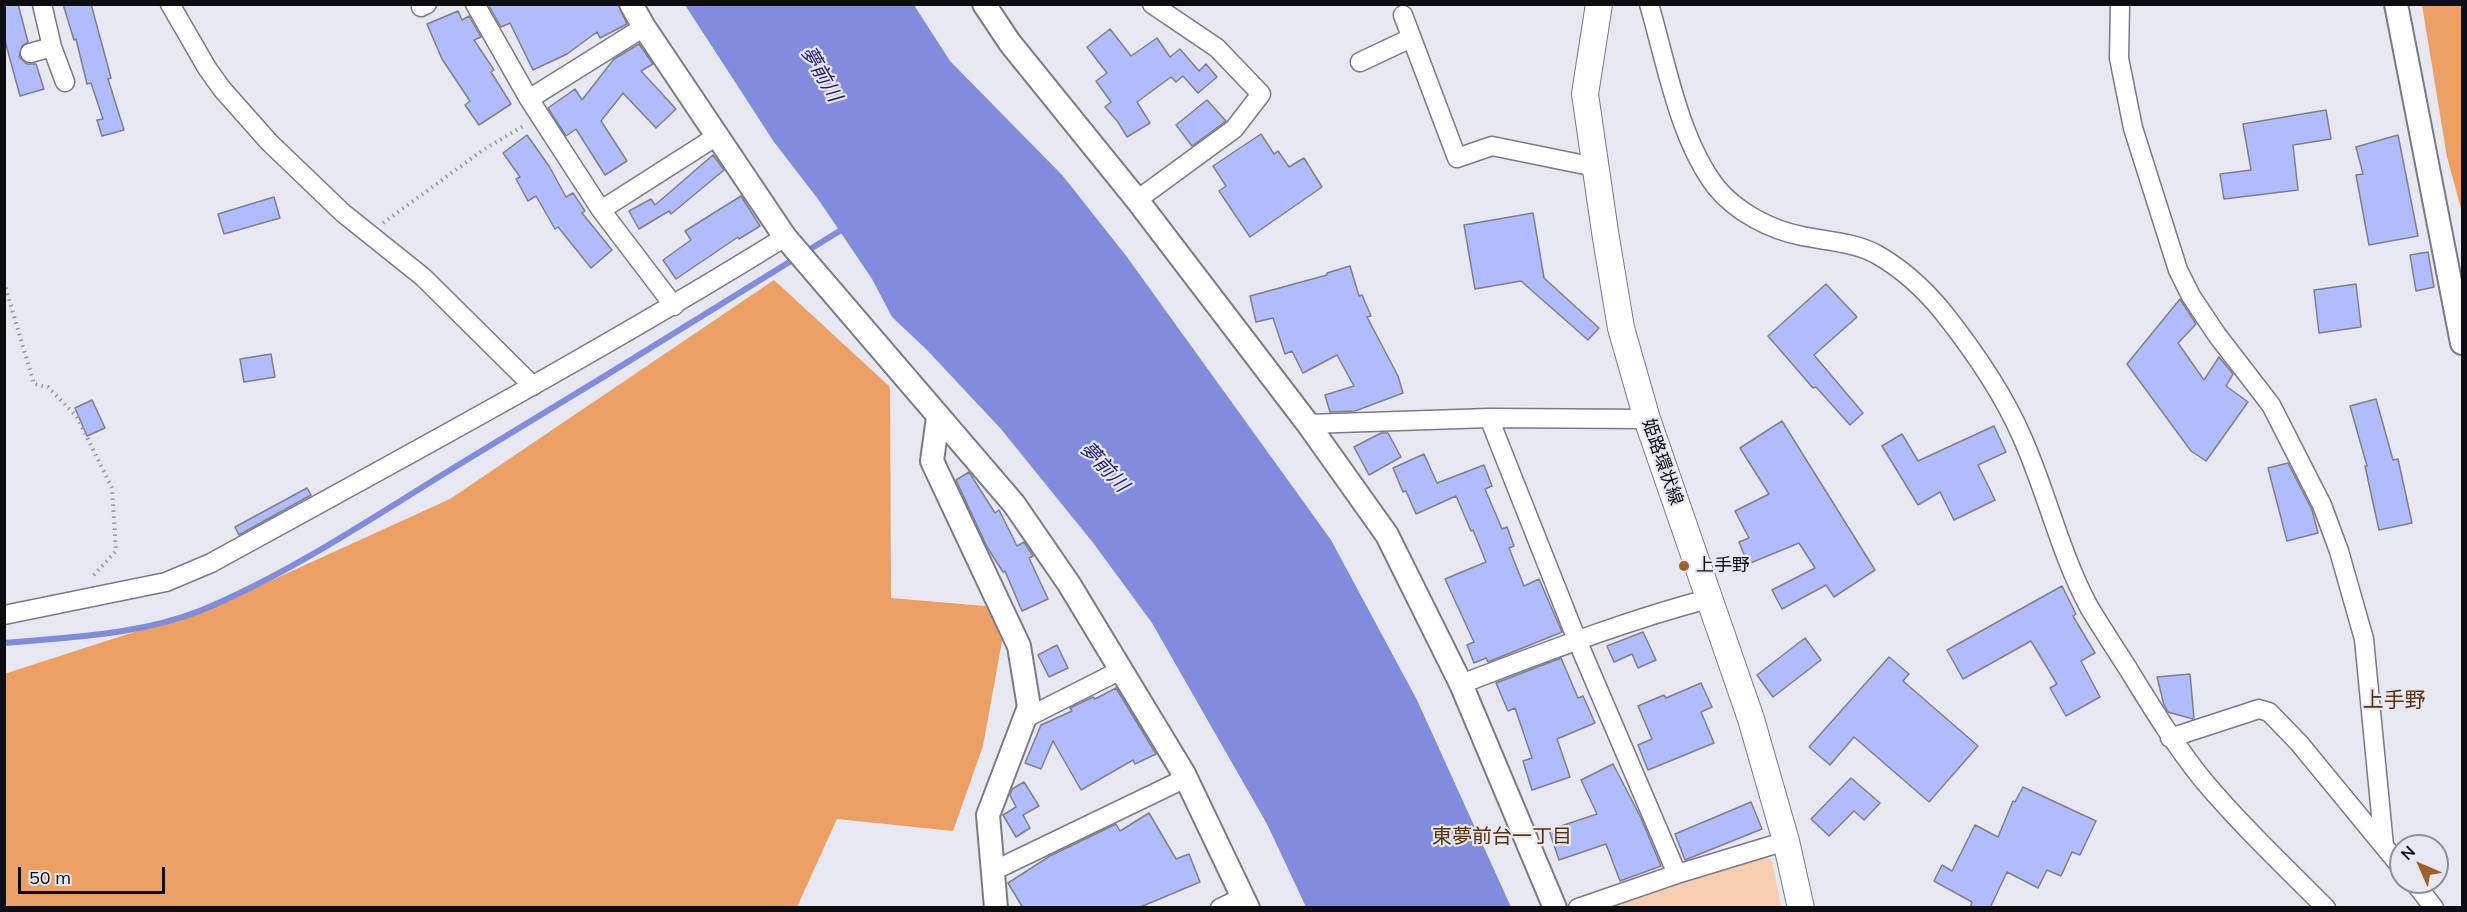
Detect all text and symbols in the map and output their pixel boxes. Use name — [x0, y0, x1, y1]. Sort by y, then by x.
water label: 夢前川 — [796, 42, 846, 106]
street label: 姫路環状線 — [1637, 416, 1687, 508]
water label: 夢前川 — [1075, 437, 1133, 497]
place label: 上手野 — [1696, 555, 1750, 577]
marker: 上手野 — [1677, 559, 1691, 573]
district label: 上手野 — [2363, 688, 2425, 714]
district label: 東夢前台一丁目 — [1432, 825, 1572, 849]
north arrow — [2389, 834, 2449, 894]
text: N — [2396, 841, 2419, 864]
scale bar — [21, 855, 168, 893]
text: 50 m — [29, 866, 71, 889]

